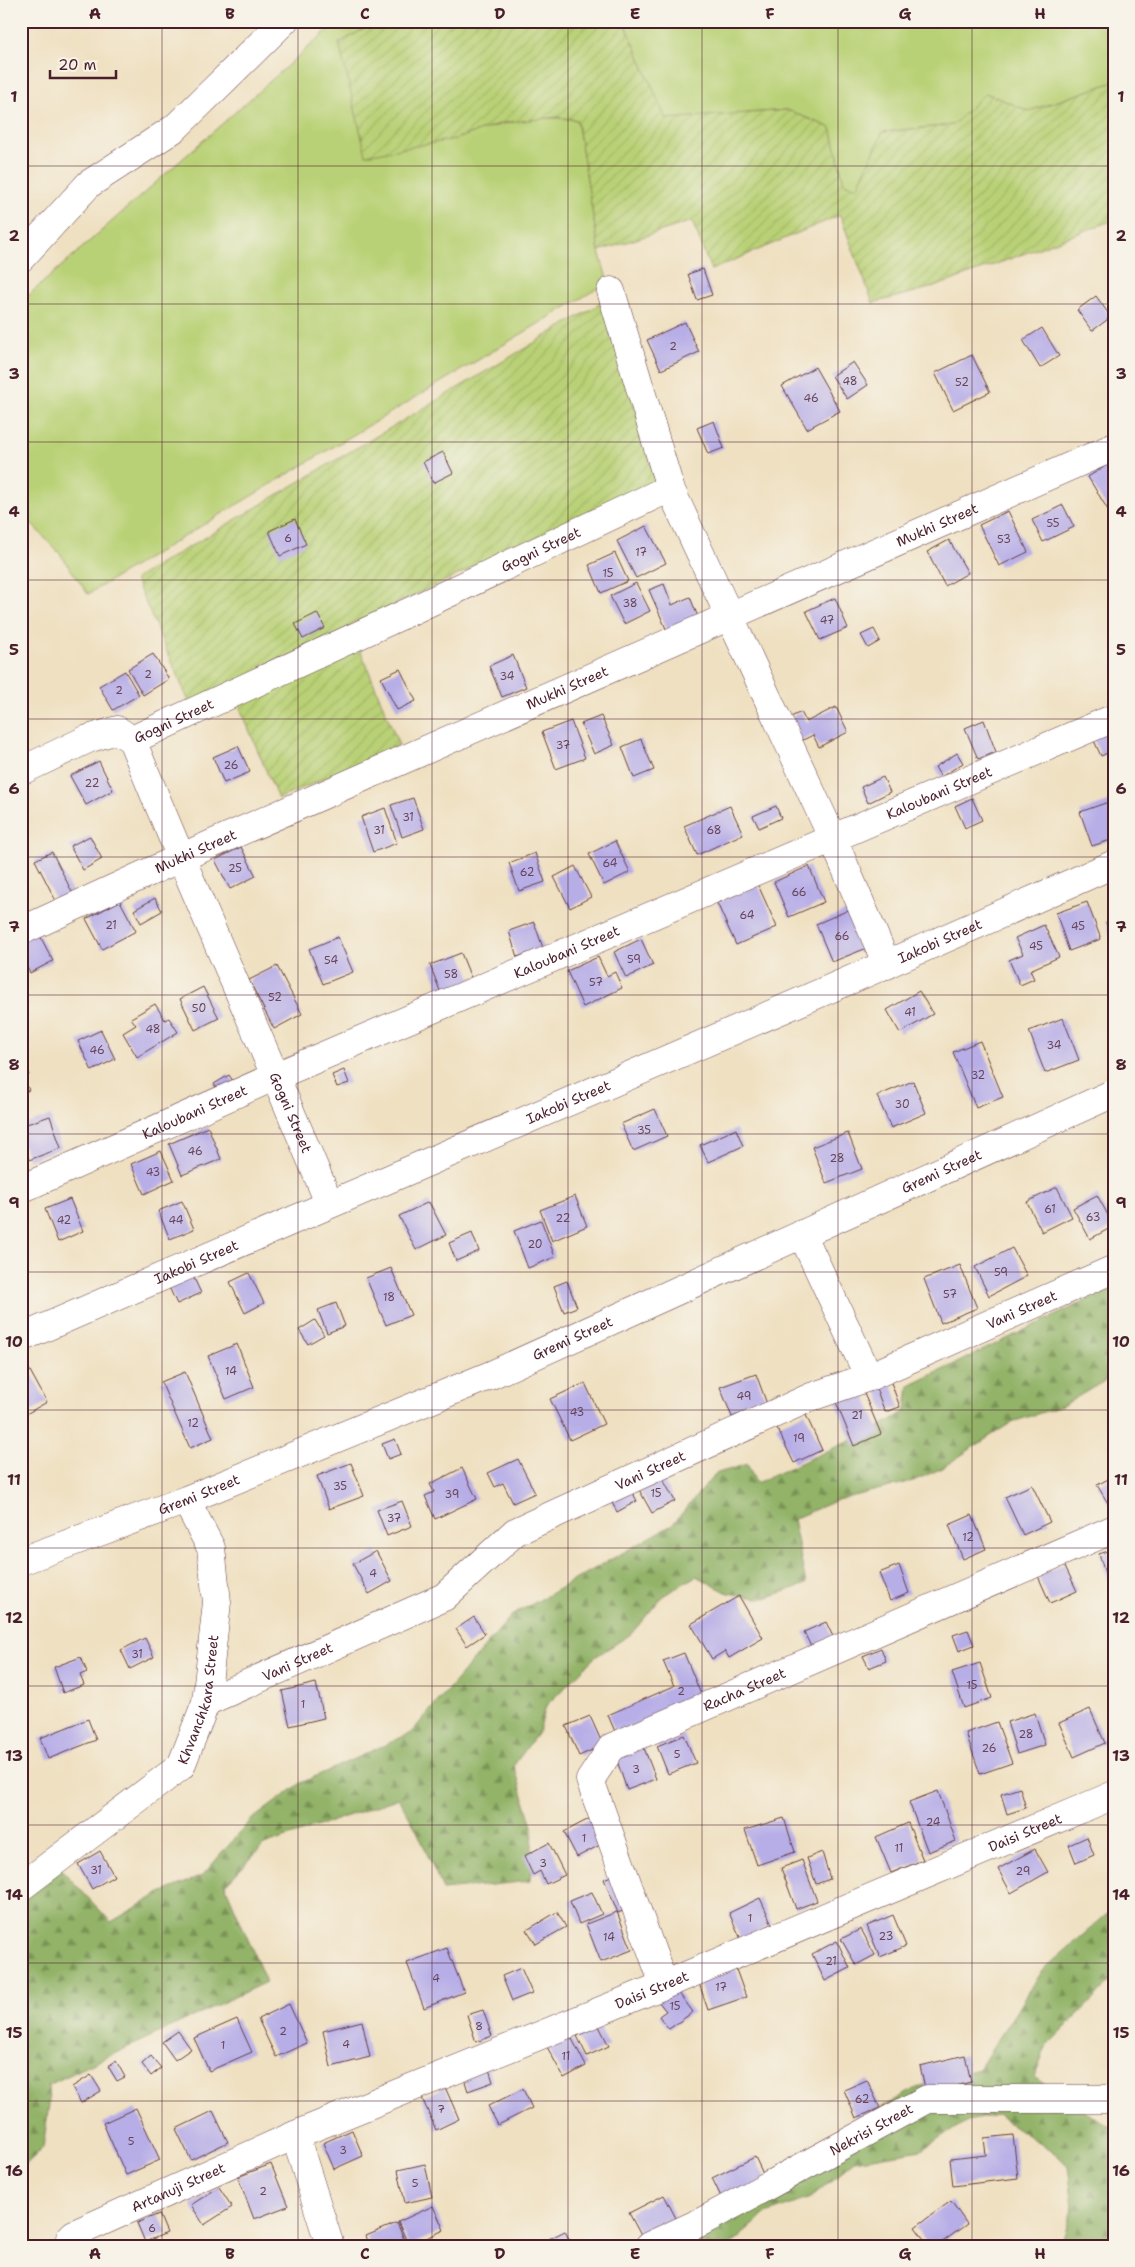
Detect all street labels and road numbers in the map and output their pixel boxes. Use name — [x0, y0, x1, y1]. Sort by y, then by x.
street label: Mukhi Street — [893, 499, 981, 551]
street label: Gogni Street — [498, 523, 583, 576]
street label: Mukhi Street — [523, 662, 611, 713]
street label: Gogni Street — [131, 694, 217, 747]
street label: Kaloubani Street — [884, 762, 995, 823]
street label: Mukhi Street — [152, 825, 239, 877]
street label: Iakobi Street — [895, 915, 985, 967]
street label: Kaloubani Street — [511, 921, 622, 982]
street label: Gogni Street — [266, 1069, 316, 1156]
street label: Iakobi Street — [523, 1076, 613, 1128]
street label: Kaloubani Street — [139, 1081, 250, 1143]
street label: Gremi Street — [899, 1145, 984, 1197]
street label: Iakobi Street — [151, 1236, 241, 1288]
street label: Vani Street — [984, 1286, 1060, 1333]
street label: Gremi Street — [530, 1312, 615, 1364]
street label: Vani Street — [612, 1447, 688, 1494]
street label: Gremi Street — [156, 1470, 242, 1518]
street label: Khvanchkara Street — [174, 1634, 222, 1767]
street label: Vani Street — [259, 1638, 336, 1685]
street label: Racha Street — [700, 1664, 788, 1715]
street label: Daisi Street — [986, 1809, 1064, 1856]
street label: Daisi Street — [612, 1967, 691, 2013]
street label: Nekrisi Street — [826, 2099, 916, 2159]
street label: Artanuji Street — [129, 2158, 228, 2216]

